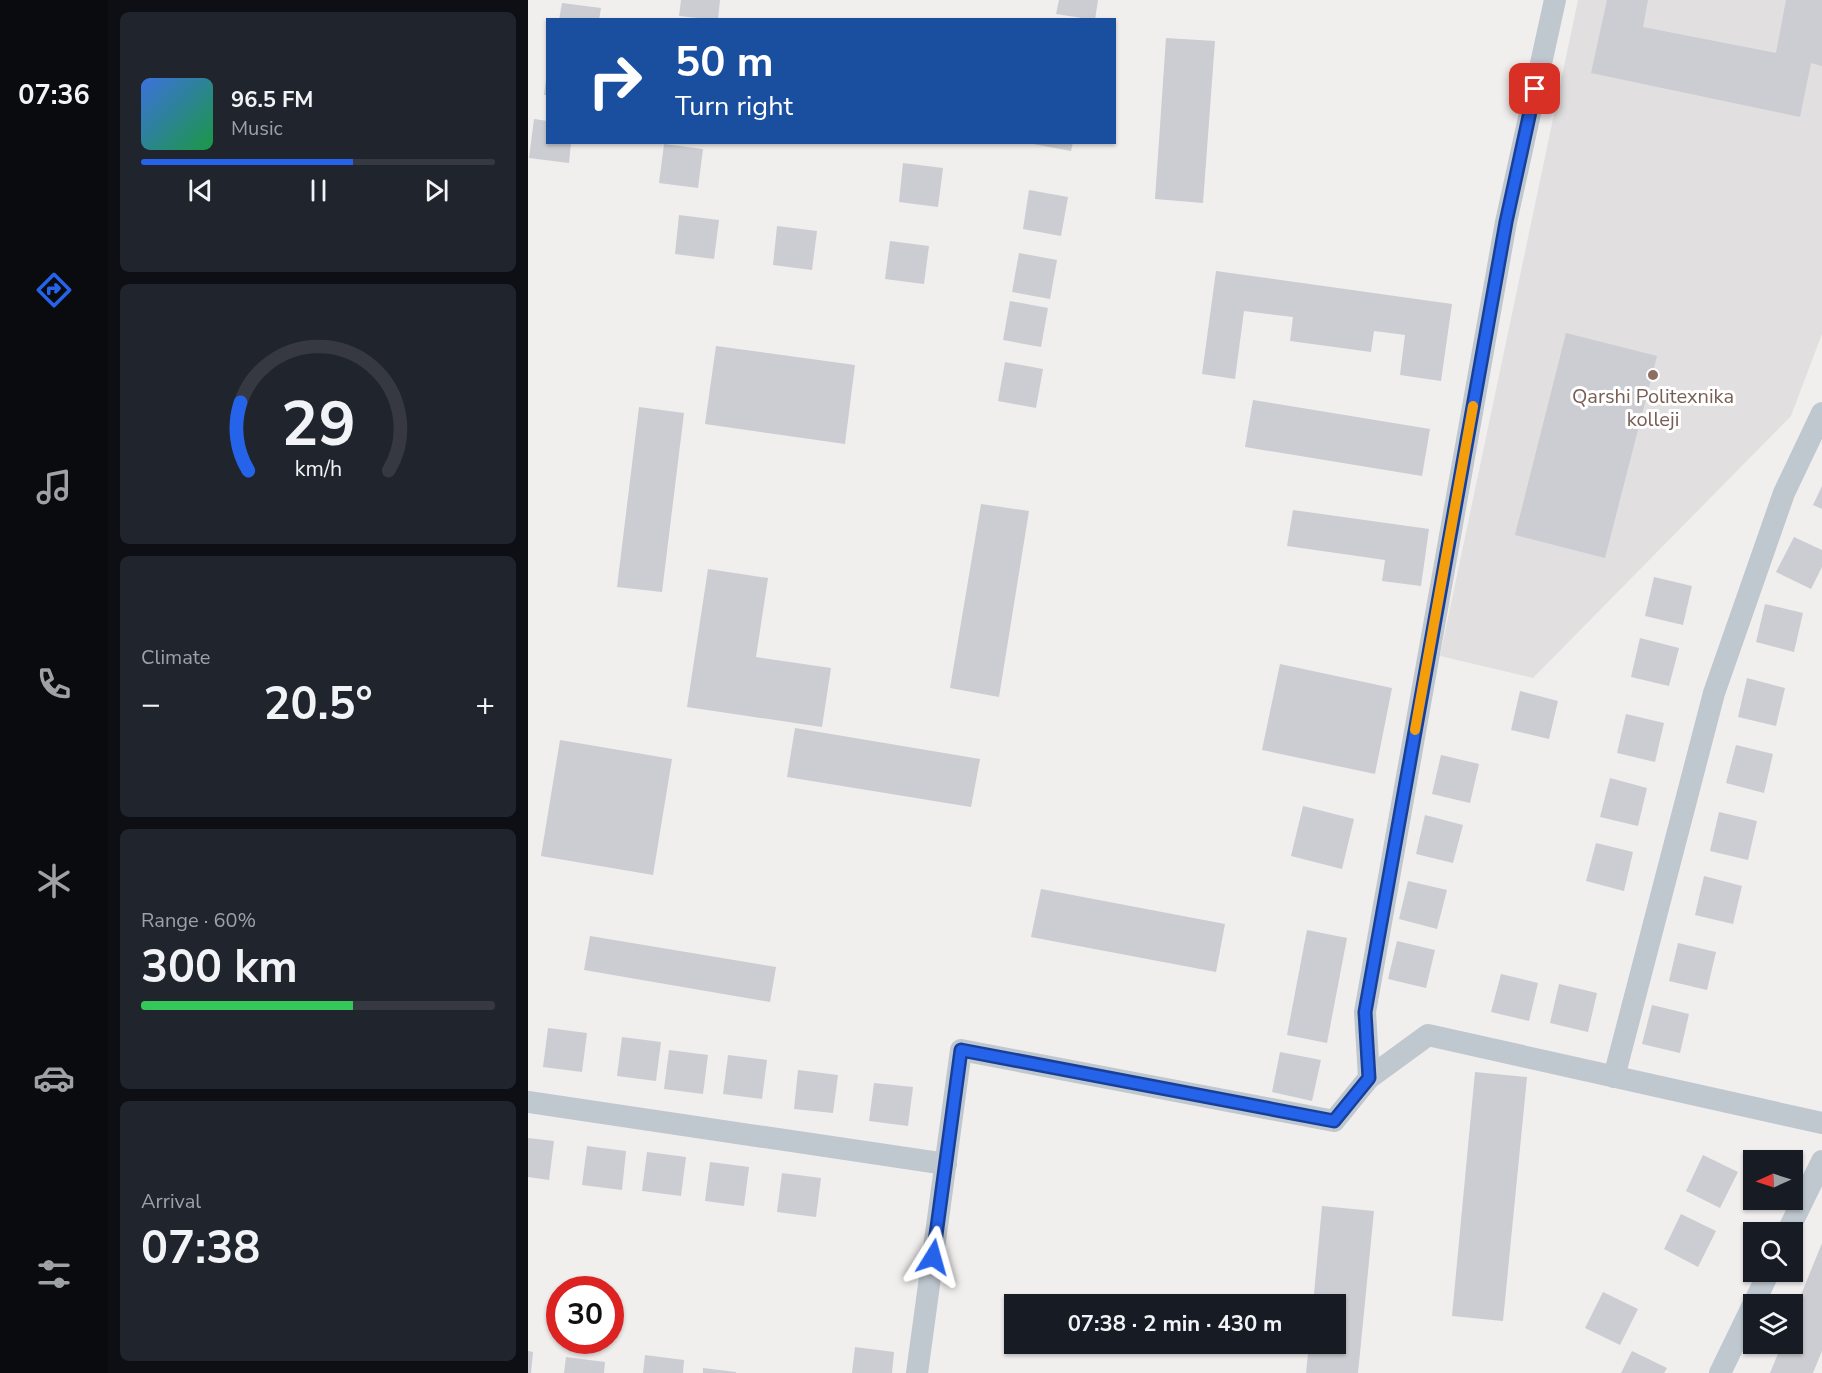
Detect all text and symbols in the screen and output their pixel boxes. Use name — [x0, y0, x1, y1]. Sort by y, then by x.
text: 50 m — [675, 34, 774, 91]
icon: right — [576, 42, 654, 120]
pin — [1509, 63, 1560, 114]
icon: arrive — [1518, 72, 1551, 105]
text: 07:36 — [18, 77, 90, 114]
text: 96.5 FM — [231, 85, 313, 115]
text: Turn right — [675, 88, 793, 125]
text: Music — [231, 115, 283, 142]
icon: previous — [184, 174, 217, 207]
icon: pause — [302, 174, 335, 207]
icon: next — [420, 174, 453, 207]
icon: directions — [33, 269, 75, 311]
marker: Qarshi Politexnika kolleji — [1646, 368, 1660, 382]
text: 29 — [281, 382, 355, 467]
place label: Qarshi Politexnika kolleji — [1572, 383, 1734, 433]
text: km/h — [294, 455, 342, 485]
icon: music — [33, 466, 75, 508]
text: Climate — [141, 644, 210, 671]
icon: phone — [33, 663, 75, 705]
text: 20.5° — [263, 674, 373, 735]
text: − — [141, 682, 161, 727]
text: + — [475, 682, 495, 727]
icon: climate — [33, 860, 75, 902]
text: Range · 60% — [141, 907, 256, 934]
text: 300 km — [141, 937, 298, 998]
icon: car — [33, 1057, 75, 1099]
north arrow — [1743, 1150, 1803, 1210]
map controls — [1743, 1150, 1803, 1354]
text: Arrival — [141, 1188, 201, 1215]
text: 07:38 — [141, 1218, 260, 1279]
button: search — [1743, 1222, 1803, 1282]
position arrow — [901, 1225, 965, 1289]
icon: filters — [33, 1253, 75, 1295]
speed limit sign: 30 — [546, 1276, 624, 1354]
button: layers — [1743, 1294, 1803, 1354]
text: 07:38 · 2 min · 430 m — [1068, 1309, 1282, 1339]

